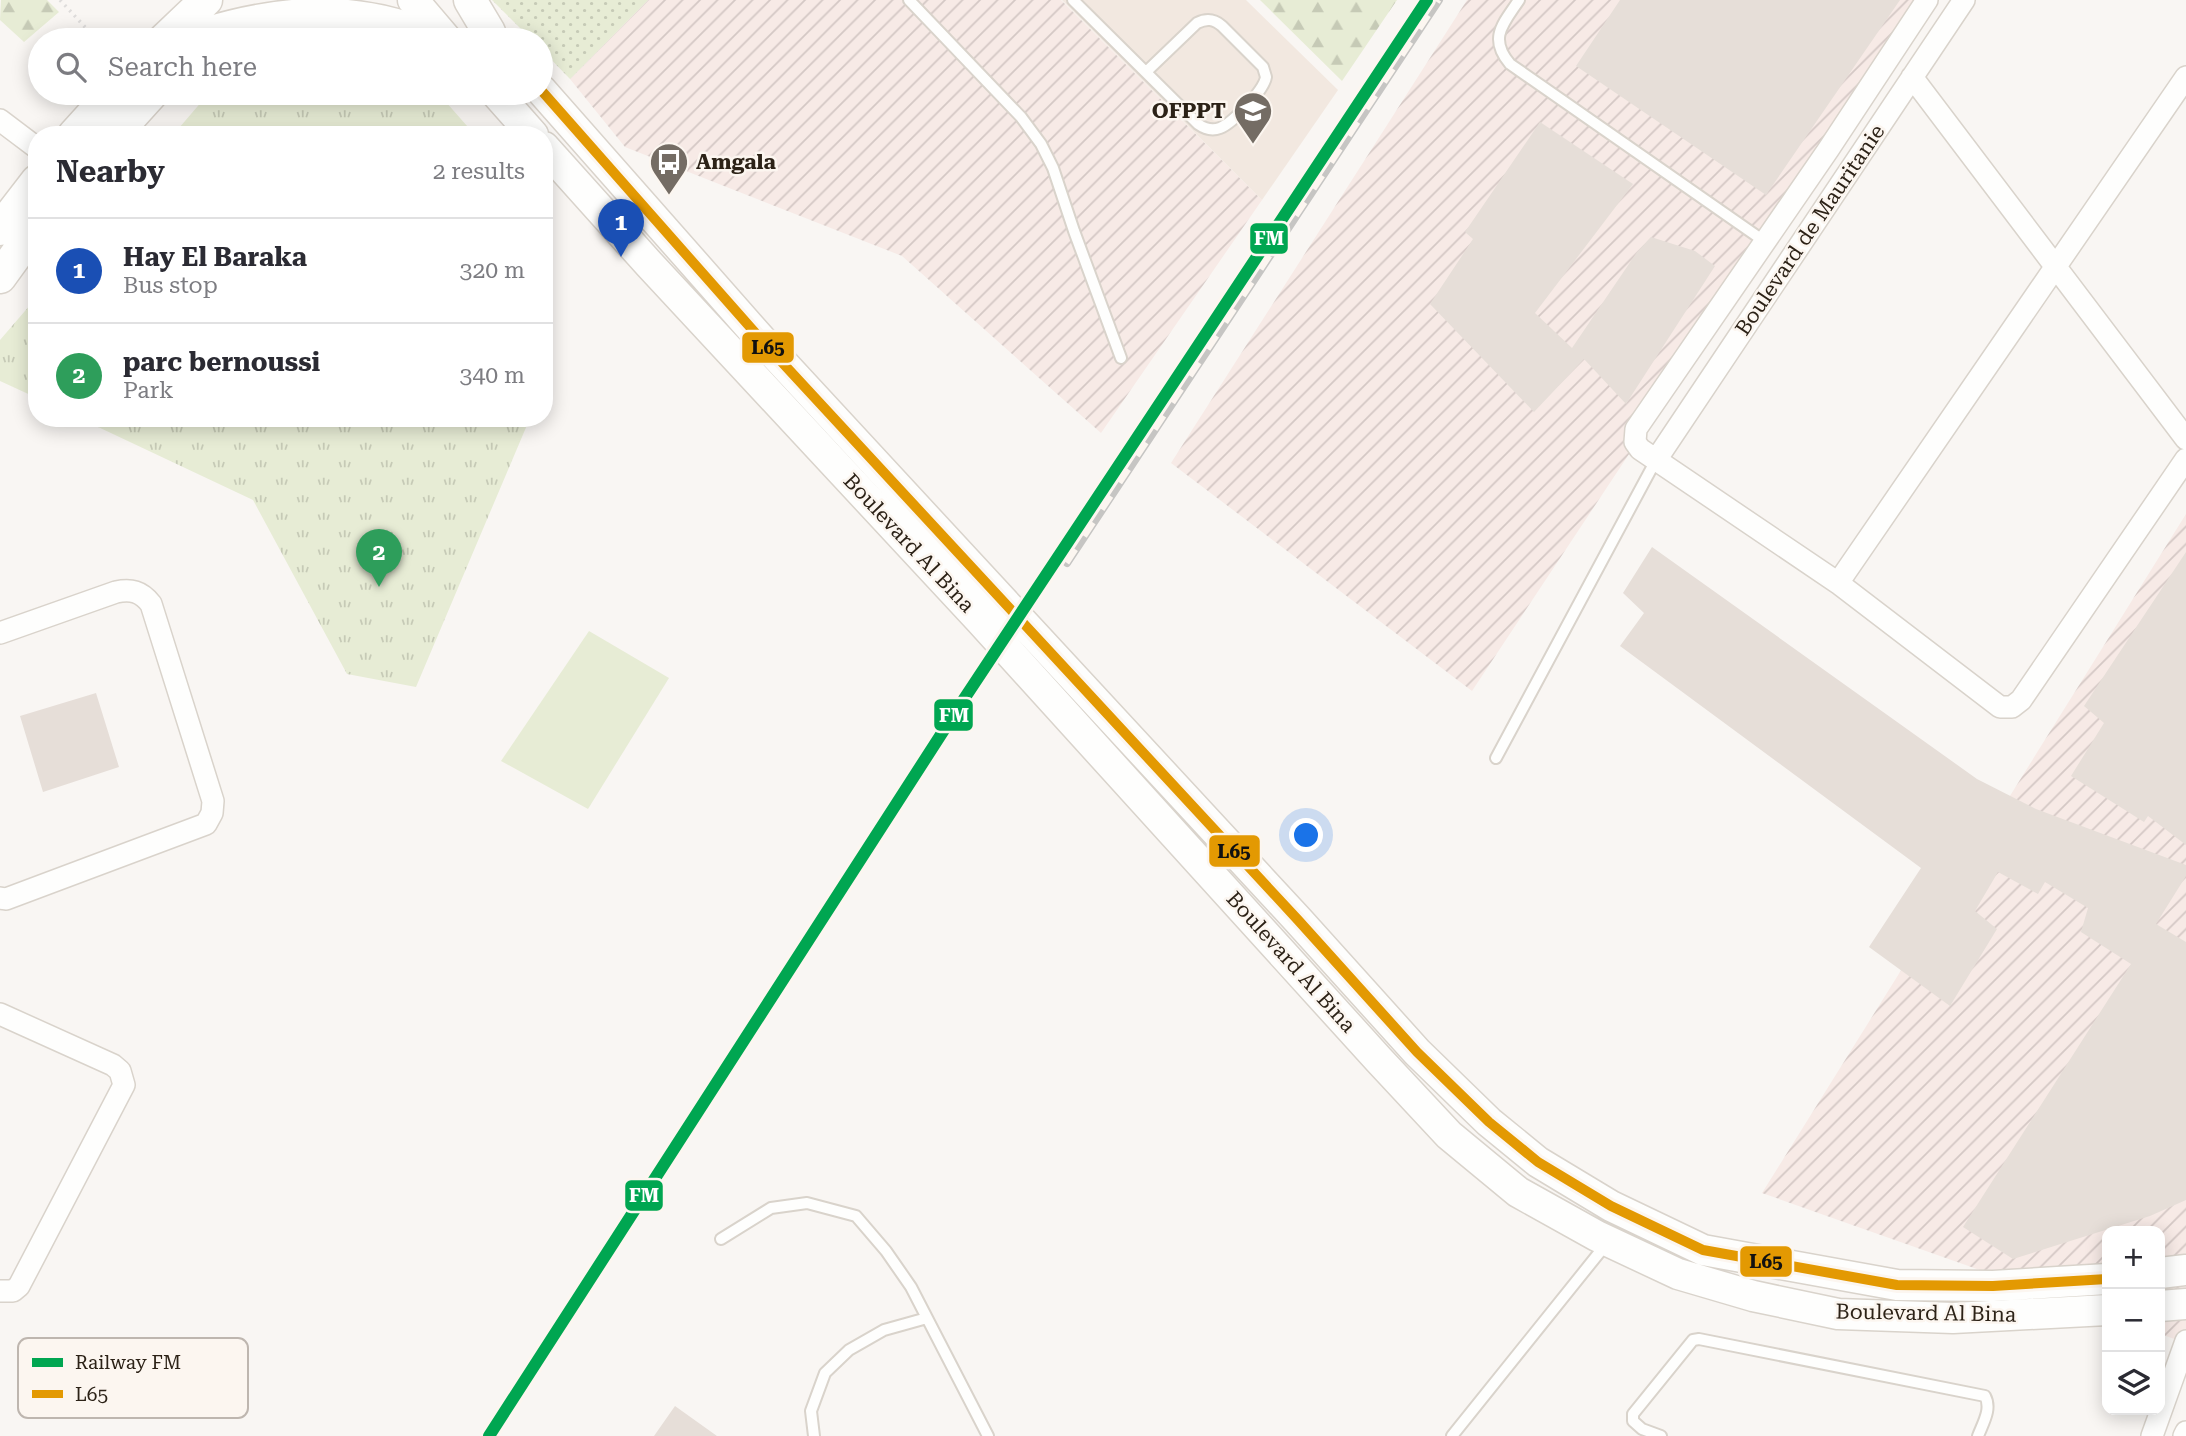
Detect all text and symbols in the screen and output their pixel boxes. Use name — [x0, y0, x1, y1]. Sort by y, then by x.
search box — [28, 28, 553, 105]
icon: search — [52, 48, 90, 86]
text: Search here — [108, 52, 257, 82]
school or university icon: OFPPT — [1232, 90, 1274, 145]
place label: OFPPT — [1152, 99, 1226, 123]
street label: Boulevard de Mauritanie — [1730, 120, 1890, 340]
bus stop icon: Amgala — [648, 141, 690, 196]
place label: Amgala — [696, 150, 776, 174]
text: Nearby — [56, 154, 165, 189]
text: 2 results — [433, 158, 525, 185]
pin: 1 — [598, 199, 644, 257]
line badge: FM — [1249, 222, 1289, 255]
text: FM — [1254, 227, 1284, 250]
text: Hay El Baraka — [123, 242, 307, 272]
text: 1 — [73, 257, 85, 284]
text: 320 m — [460, 257, 525, 284]
text: Bus stop — [123, 272, 218, 299]
line badge: L65 — [741, 331, 795, 364]
text: L65 — [751, 336, 785, 359]
text: parc bernoussi — [123, 347, 320, 377]
text: 2 — [73, 362, 85, 389]
text: 340 m — [460, 362, 525, 389]
text: Park — [123, 377, 174, 404]
street label: Boulevard Al Bina — [839, 469, 980, 618]
pin: 2 — [356, 529, 402, 587]
line badge: FM — [933, 698, 974, 732]
text: FM — [939, 704, 969, 727]
your location — [1289, 818, 1323, 852]
line badge: L65 — [1208, 834, 1261, 868]
text: L65 — [1217, 840, 1251, 863]
street label: Boulevard Al Bina — [1222, 887, 1361, 1038]
line badge: FM — [624, 1179, 664, 1212]
text: FM — [629, 1184, 659, 1207]
map controls — [2102, 1226, 2165, 1415]
button: + — [2102, 1226, 2165, 1289]
line badge: L65 — [1739, 1245, 1793, 1278]
text: L65 — [1749, 1250, 1783, 1273]
button: − — [2102, 1289, 2165, 1352]
street label: Boulevard Al Bina — [1835, 1299, 2017, 1327]
legend — [18, 1338, 248, 1418]
text: Railway FM — [75, 1351, 181, 1374]
button: layers — [2102, 1352, 2165, 1415]
text: L65 — [75, 1383, 108, 1406]

